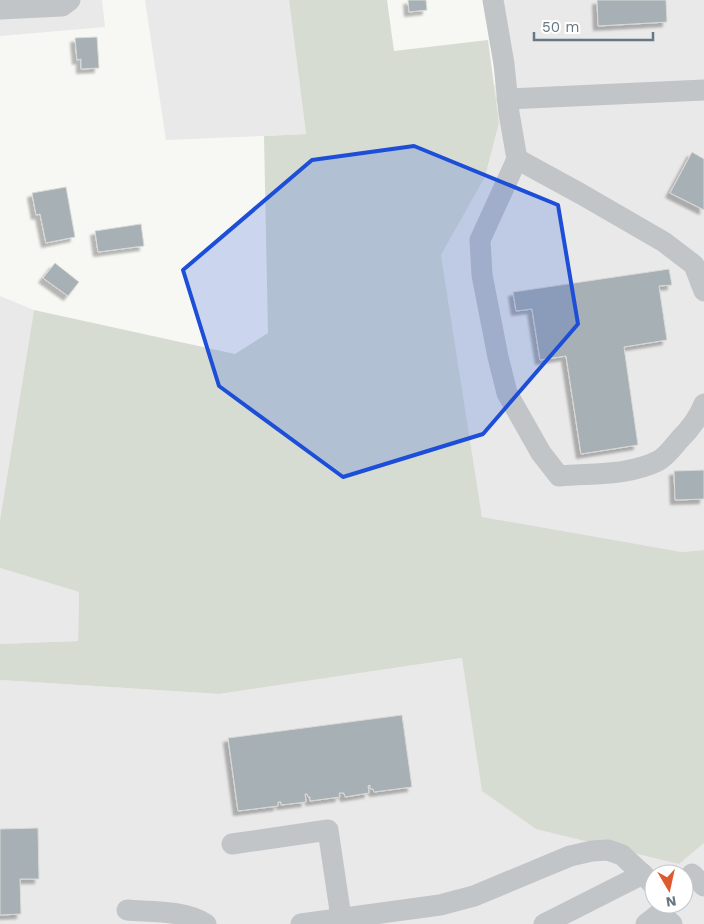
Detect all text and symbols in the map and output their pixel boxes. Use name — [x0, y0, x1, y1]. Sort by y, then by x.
scale bar — [534, 10, 653, 42]
text: 50 m — [542, 18, 579, 36]
north arrow — [644, 864, 694, 914]
text: N — [665, 893, 677, 911]

